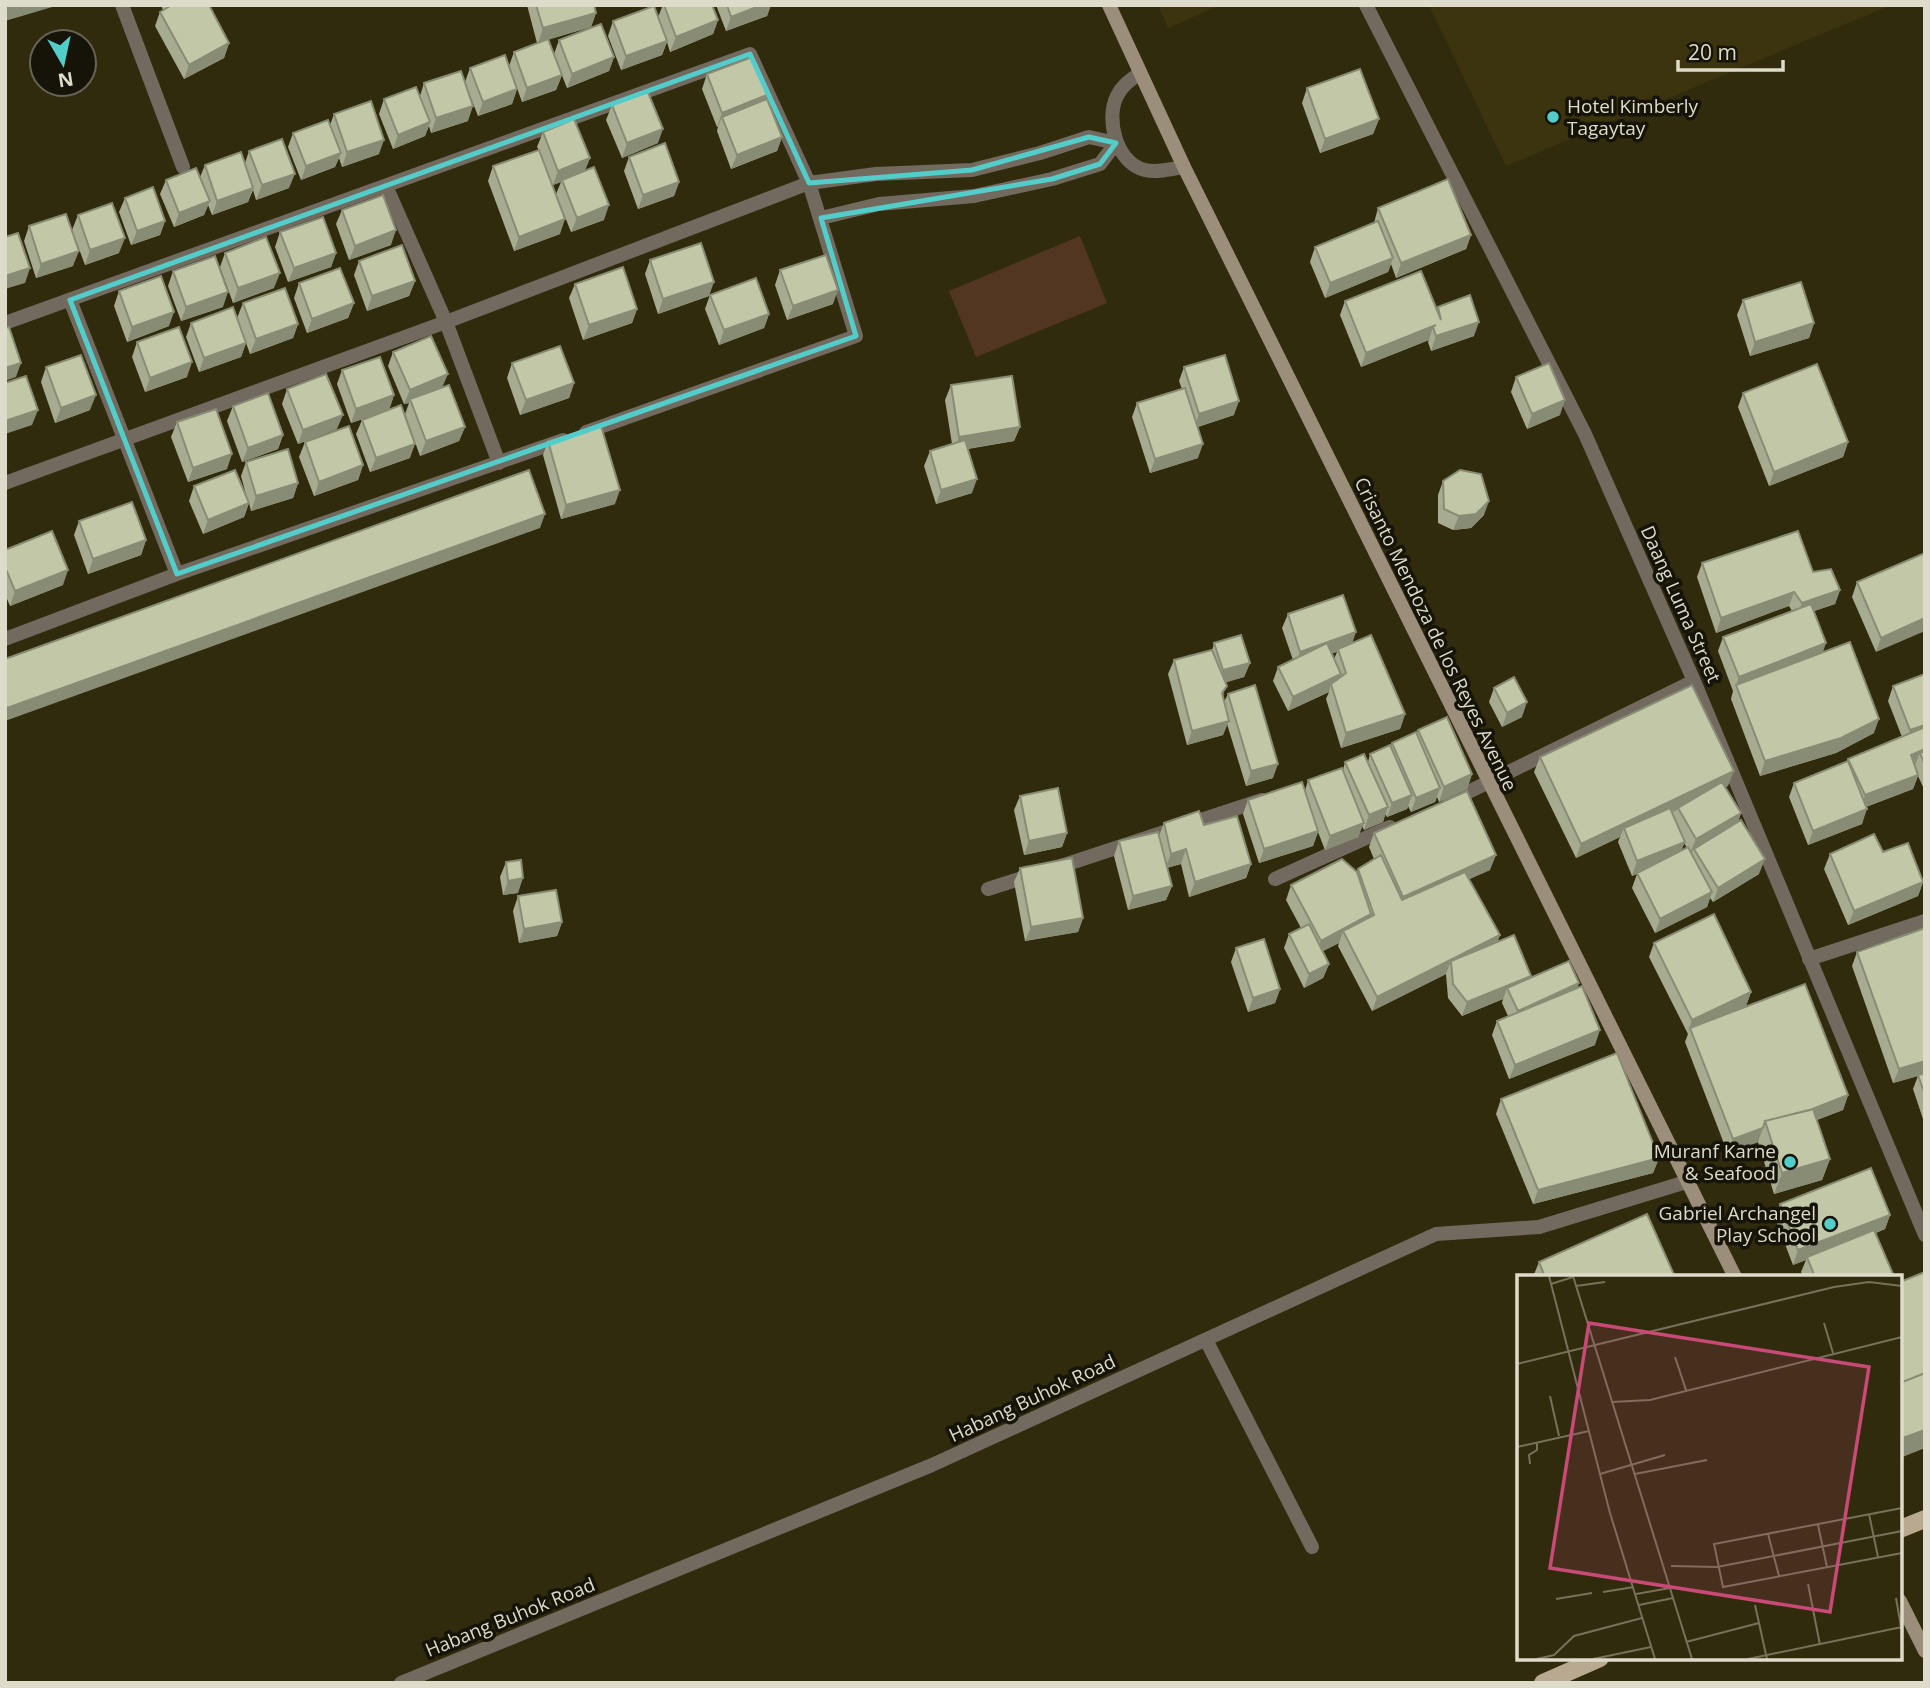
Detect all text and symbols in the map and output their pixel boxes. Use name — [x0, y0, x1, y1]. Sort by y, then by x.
north arrow — [28, 28, 98, 98]
scale bar — [1678, 28, 1783, 72]
text: 20 m — [1688, 38, 1737, 66]
text: N — [56, 66, 75, 94]
place label: Hotel Kimberly Tagaytay — [1567, 93, 1698, 141]
marker: Hotel Kimberly Tagaytay — [1545, 109, 1561, 125]
street label: Crisanto Mendoza de los Reyes Avenue — [1348, 473, 1524, 795]
street label: Daang Luma Street — [1635, 521, 1727, 687]
place label: Muranf Karne & Seafood — [1654, 1138, 1776, 1186]
marker: Muranf Karne & Seafood — [1782, 1154, 1798, 1170]
place label: Gabriel Archangel Play School — [1659, 1200, 1816, 1248]
marker: Gabriel Archangel Play School — [1822, 1216, 1838, 1232]
inset map — [1517, 1275, 1902, 1660]
street label: Habang Buhok Road — [945, 1348, 1119, 1448]
street label: Habang Buhok Road — [421, 1571, 599, 1663]

